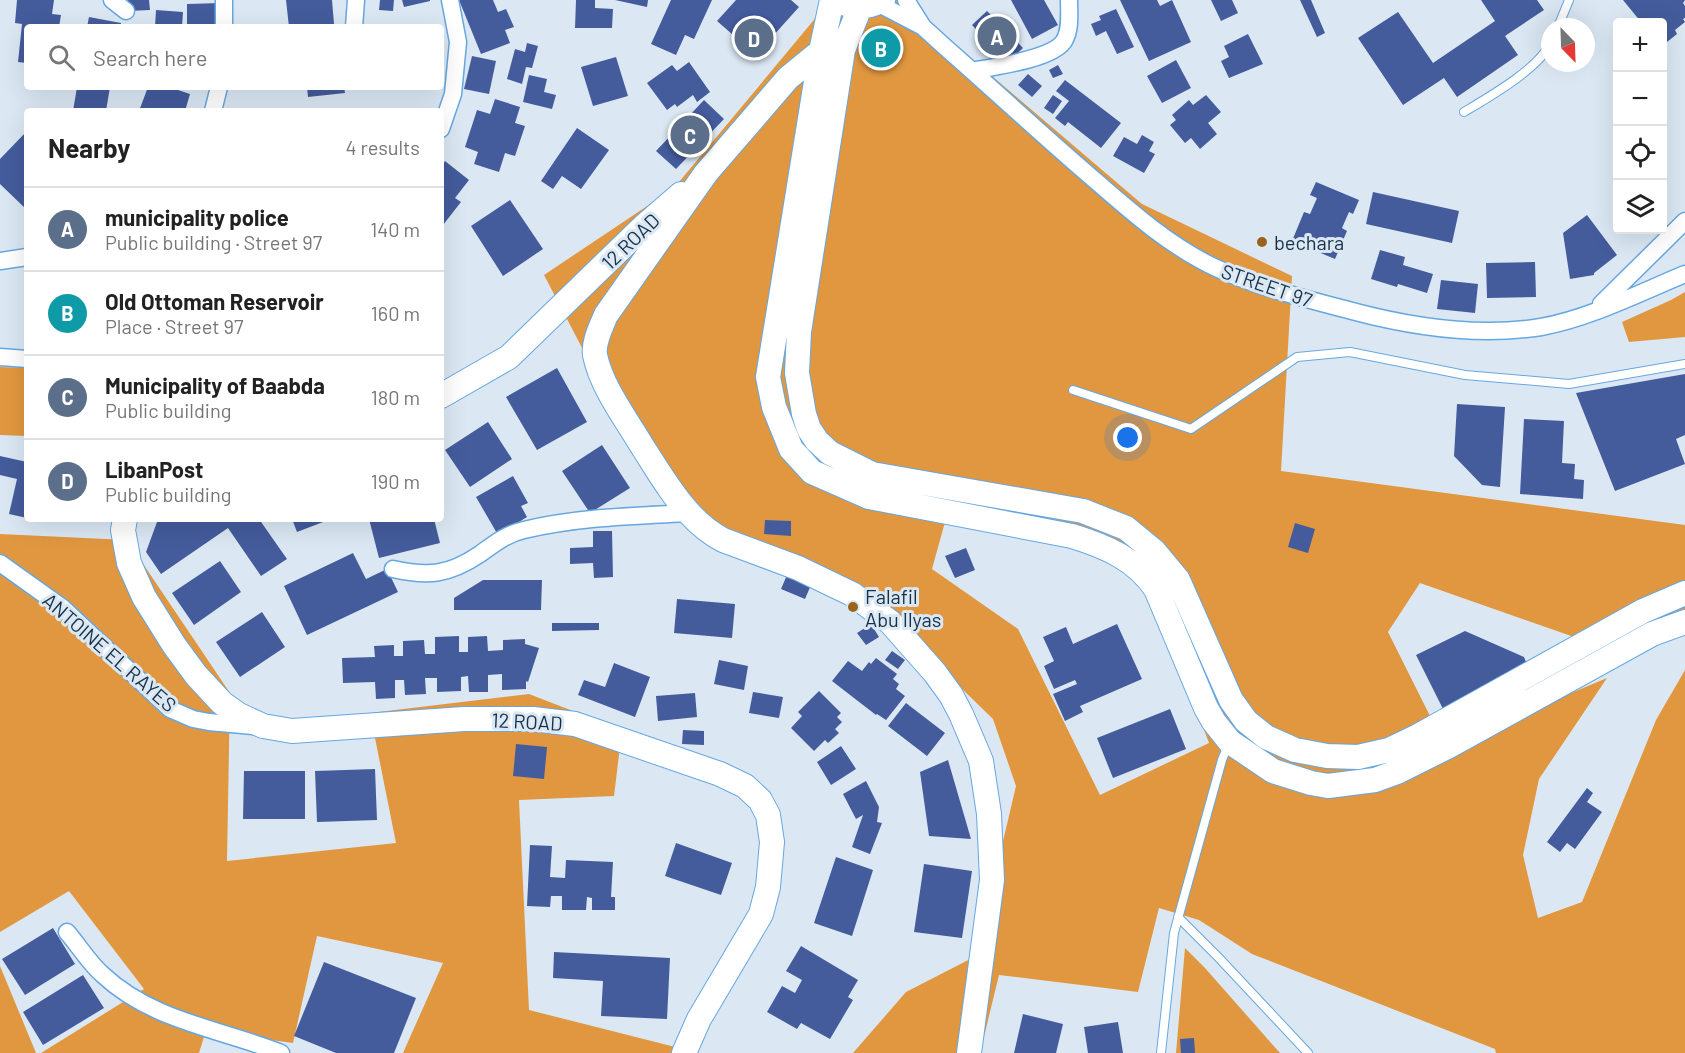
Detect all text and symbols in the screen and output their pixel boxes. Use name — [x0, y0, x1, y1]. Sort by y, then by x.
pin: A — [978, 14, 1016, 58]
pin: D — [734, 15, 774, 60]
north arrow — [1541, 18, 1595, 72]
map controls — [1613, 18, 1667, 234]
button: + — [1613, 18, 1667, 72]
search box — [24, 24, 444, 90]
pin: B — [862, 26, 900, 70]
icon: search — [45, 41, 78, 74]
text: Search here — [93, 44, 207, 70]
button: − — [1613, 72, 1667, 126]
pin: C — [670, 112, 710, 158]
button: locate — [1613, 126, 1667, 180]
text: Nearby — [48, 132, 130, 163]
text: 4 results — [345, 135, 420, 159]
button: layers — [1613, 180, 1667, 234]
text: municipality police — [105, 204, 289, 230]
street label: 12 ROAD — [596, 208, 664, 274]
text: A — [61, 217, 74, 241]
text: 140 m — [370, 217, 420, 241]
text: Public building · Street 97 — [105, 230, 322, 254]
place label: bechara — [1274, 230, 1344, 254]
marker: bechara — [1255, 235, 1269, 249]
street label: STREET 97 — [1218, 258, 1316, 312]
text: Old Ottoman Reservoir — [105, 288, 324, 314]
text: B — [61, 301, 74, 325]
text: 160 m — [371, 301, 420, 325]
text: Place · Street 97 — [105, 314, 243, 338]
text: Municipality of Baabda — [105, 372, 325, 398]
text: C — [61, 385, 74, 409]
text: 180 m — [371, 385, 420, 409]
text: Public building — [105, 398, 231, 422]
your location — [1113, 423, 1142, 452]
text: LibanPost — [105, 456, 203, 482]
text: D — [61, 469, 74, 493]
text: 190 m — [371, 469, 420, 493]
text: Public building — [105, 482, 231, 506]
place label: Falafil Abu Ilyas — [865, 584, 941, 631]
street label: ANTOINE EL RAYES — [38, 587, 182, 717]
marker: Falafil Abu Ilyas — [846, 600, 860, 614]
street label: 12 ROAD — [491, 707, 563, 735]

